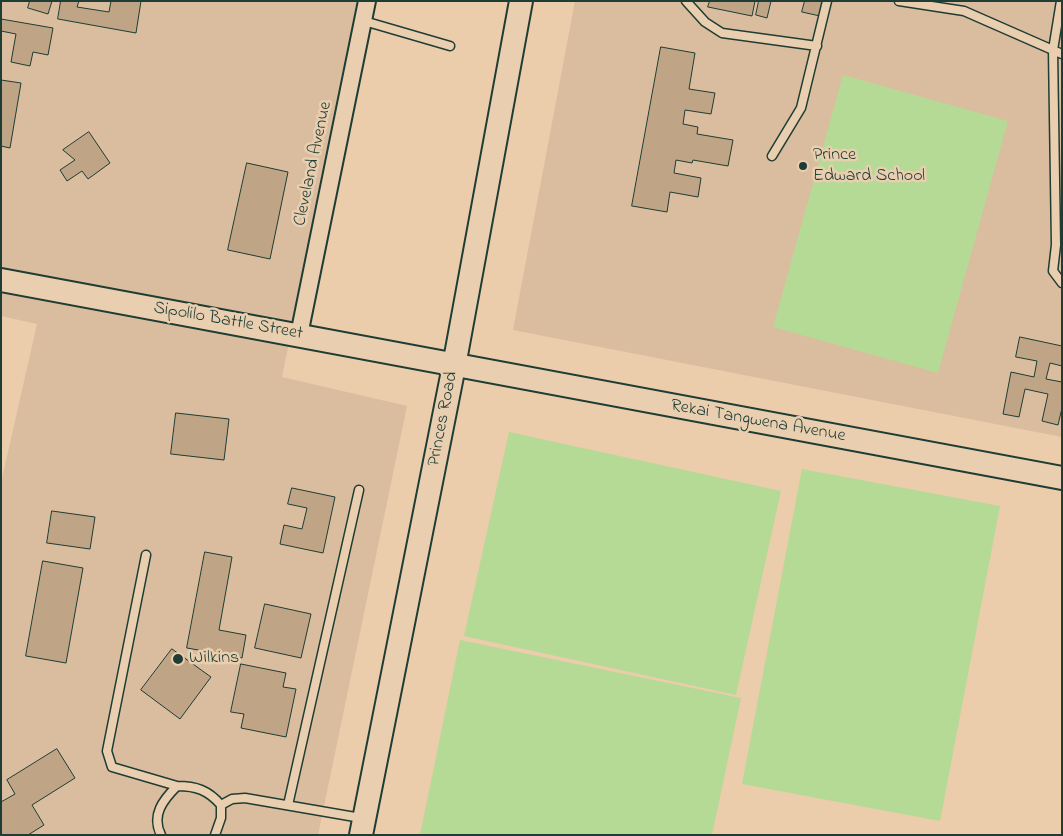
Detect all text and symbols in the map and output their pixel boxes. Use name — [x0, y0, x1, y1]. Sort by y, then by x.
street label: Cleveland Avenue — [290, 100, 338, 228]
place label: Prince Edward School — [813, 145, 925, 188]
marker: Prince Edward School — [797, 160, 809, 172]
street label: Sipolilo Battle Street — [152, 298, 304, 346]
street label: Princes Road — [424, 370, 464, 468]
street label: Rekai Tangwena Avenue — [669, 396, 847, 448]
place label: Wilkins — [189, 648, 239, 670]
marker: Wilkins — [171, 652, 185, 666]

